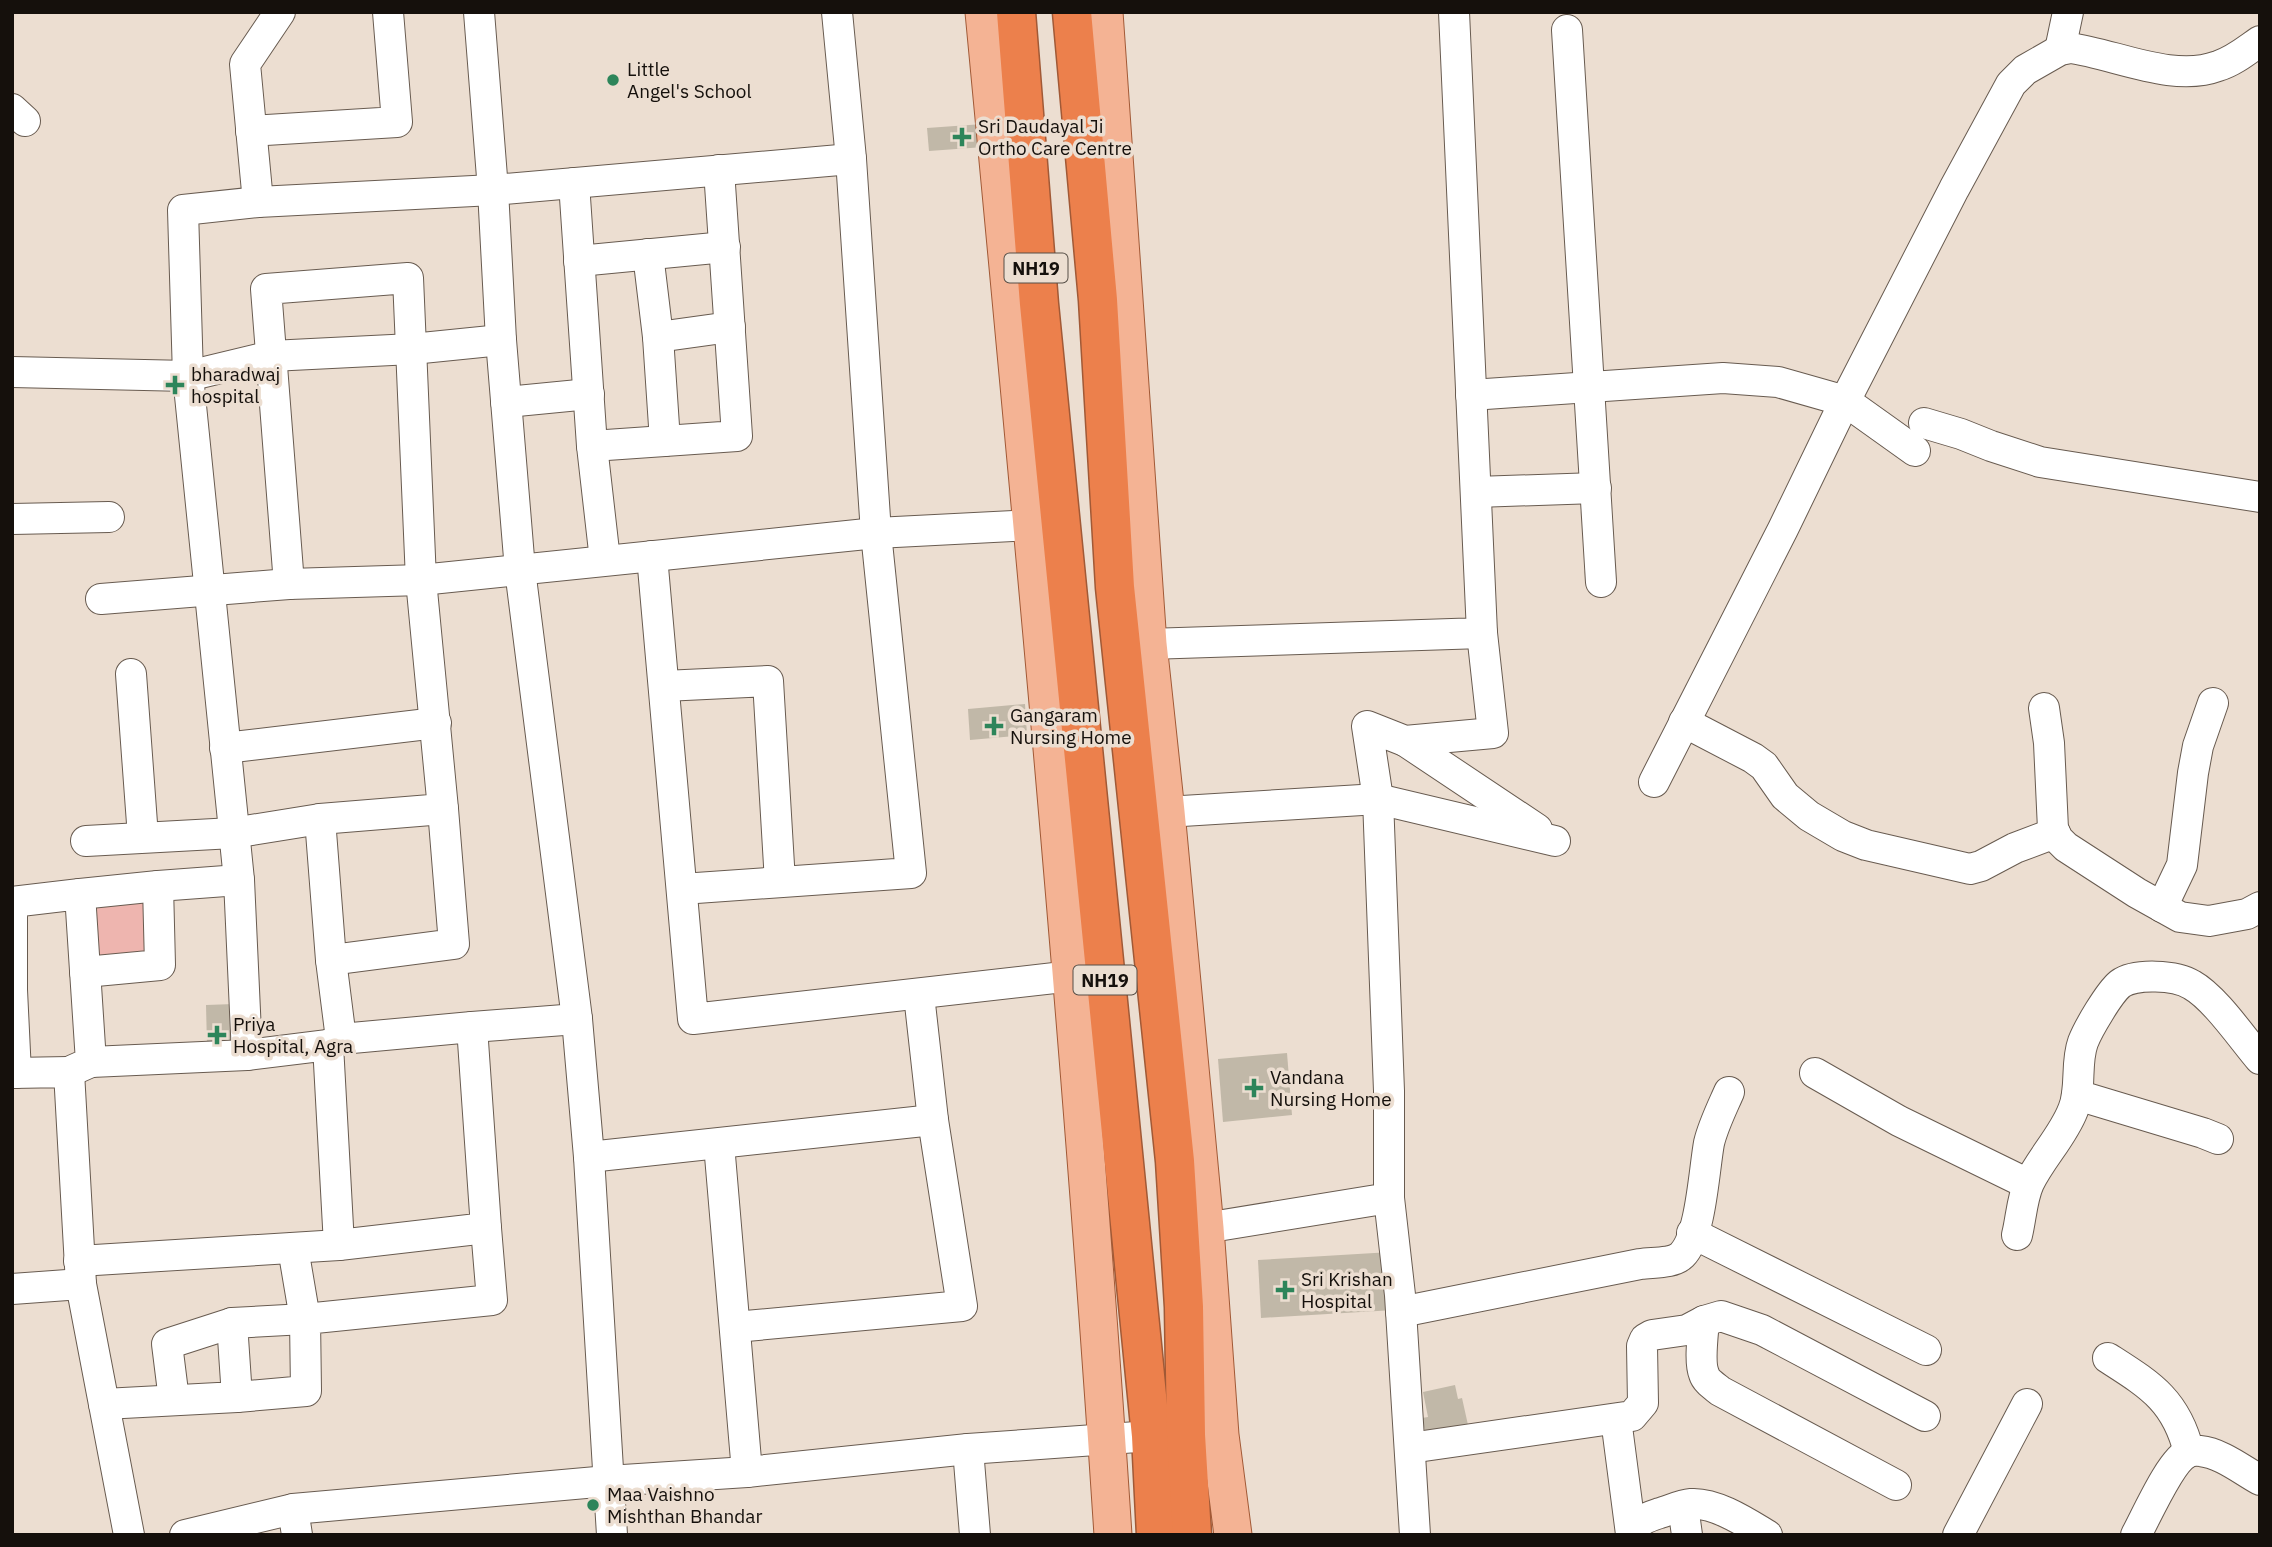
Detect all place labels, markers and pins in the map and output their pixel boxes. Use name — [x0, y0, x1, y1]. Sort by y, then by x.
place label: Little Angel's School — [627, 57, 752, 103]
marker: Little Angel's School — [605, 72, 621, 88]
place label: Sri Daudayal Ji Ortho Care Centre — [978, 114, 1132, 160]
marker: Sri Daudayal Ji Ortho Care Centre — [952, 127, 972, 147]
place label: bharadwaj hospital — [191, 362, 280, 408]
marker: bharadwaj hospital — [165, 375, 185, 395]
place label: Gangaram Nursing Home — [1010, 703, 1132, 749]
marker: Gangaram Nursing Home — [984, 716, 1004, 736]
place label: Priya Hospital, Agra — [233, 1012, 353, 1058]
marker: Priya Hospital, Agra — [207, 1025, 227, 1045]
place label: Vandana Nursing Home — [1270, 1065, 1392, 1111]
marker: Vandana Nursing Home — [1244, 1078, 1264, 1098]
place label: Sri Krishan Hospital — [1301, 1267, 1393, 1313]
marker: Sri Krishan Hospital — [1275, 1280, 1295, 1300]
place label: Maa Vaishno Mishthan Bhandar — [607, 1482, 762, 1528]
marker: Maa Vaishno Mishthan Bhandar — [585, 1497, 601, 1513]

